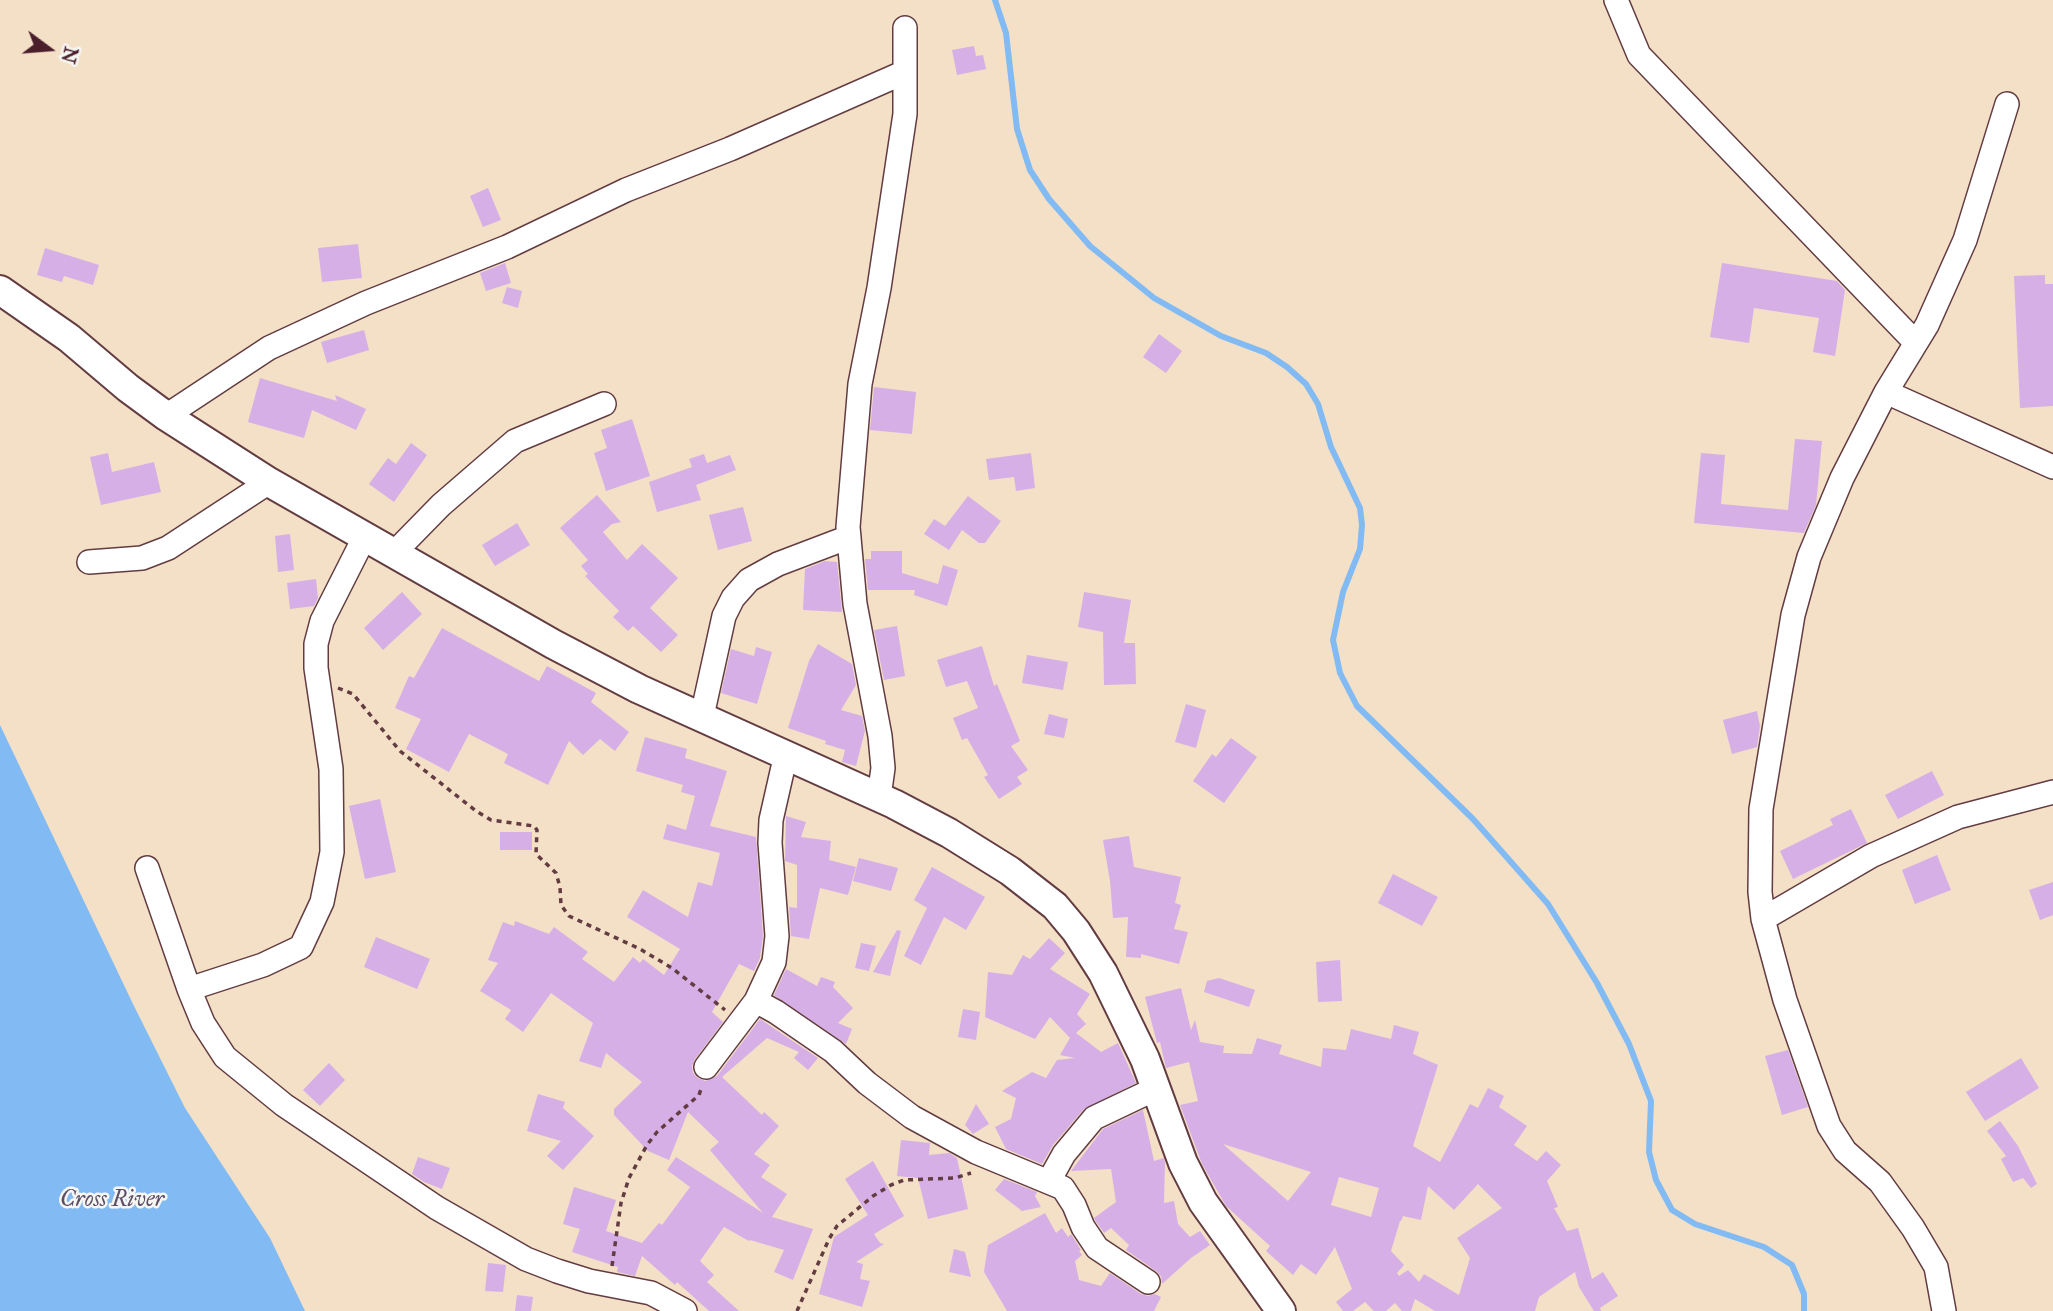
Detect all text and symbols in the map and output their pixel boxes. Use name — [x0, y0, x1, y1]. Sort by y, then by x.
north arrow — [14, 14, 84, 84]
text: N — [56, 44, 83, 66]
water label: Cross River — [60, 1186, 164, 1214]

